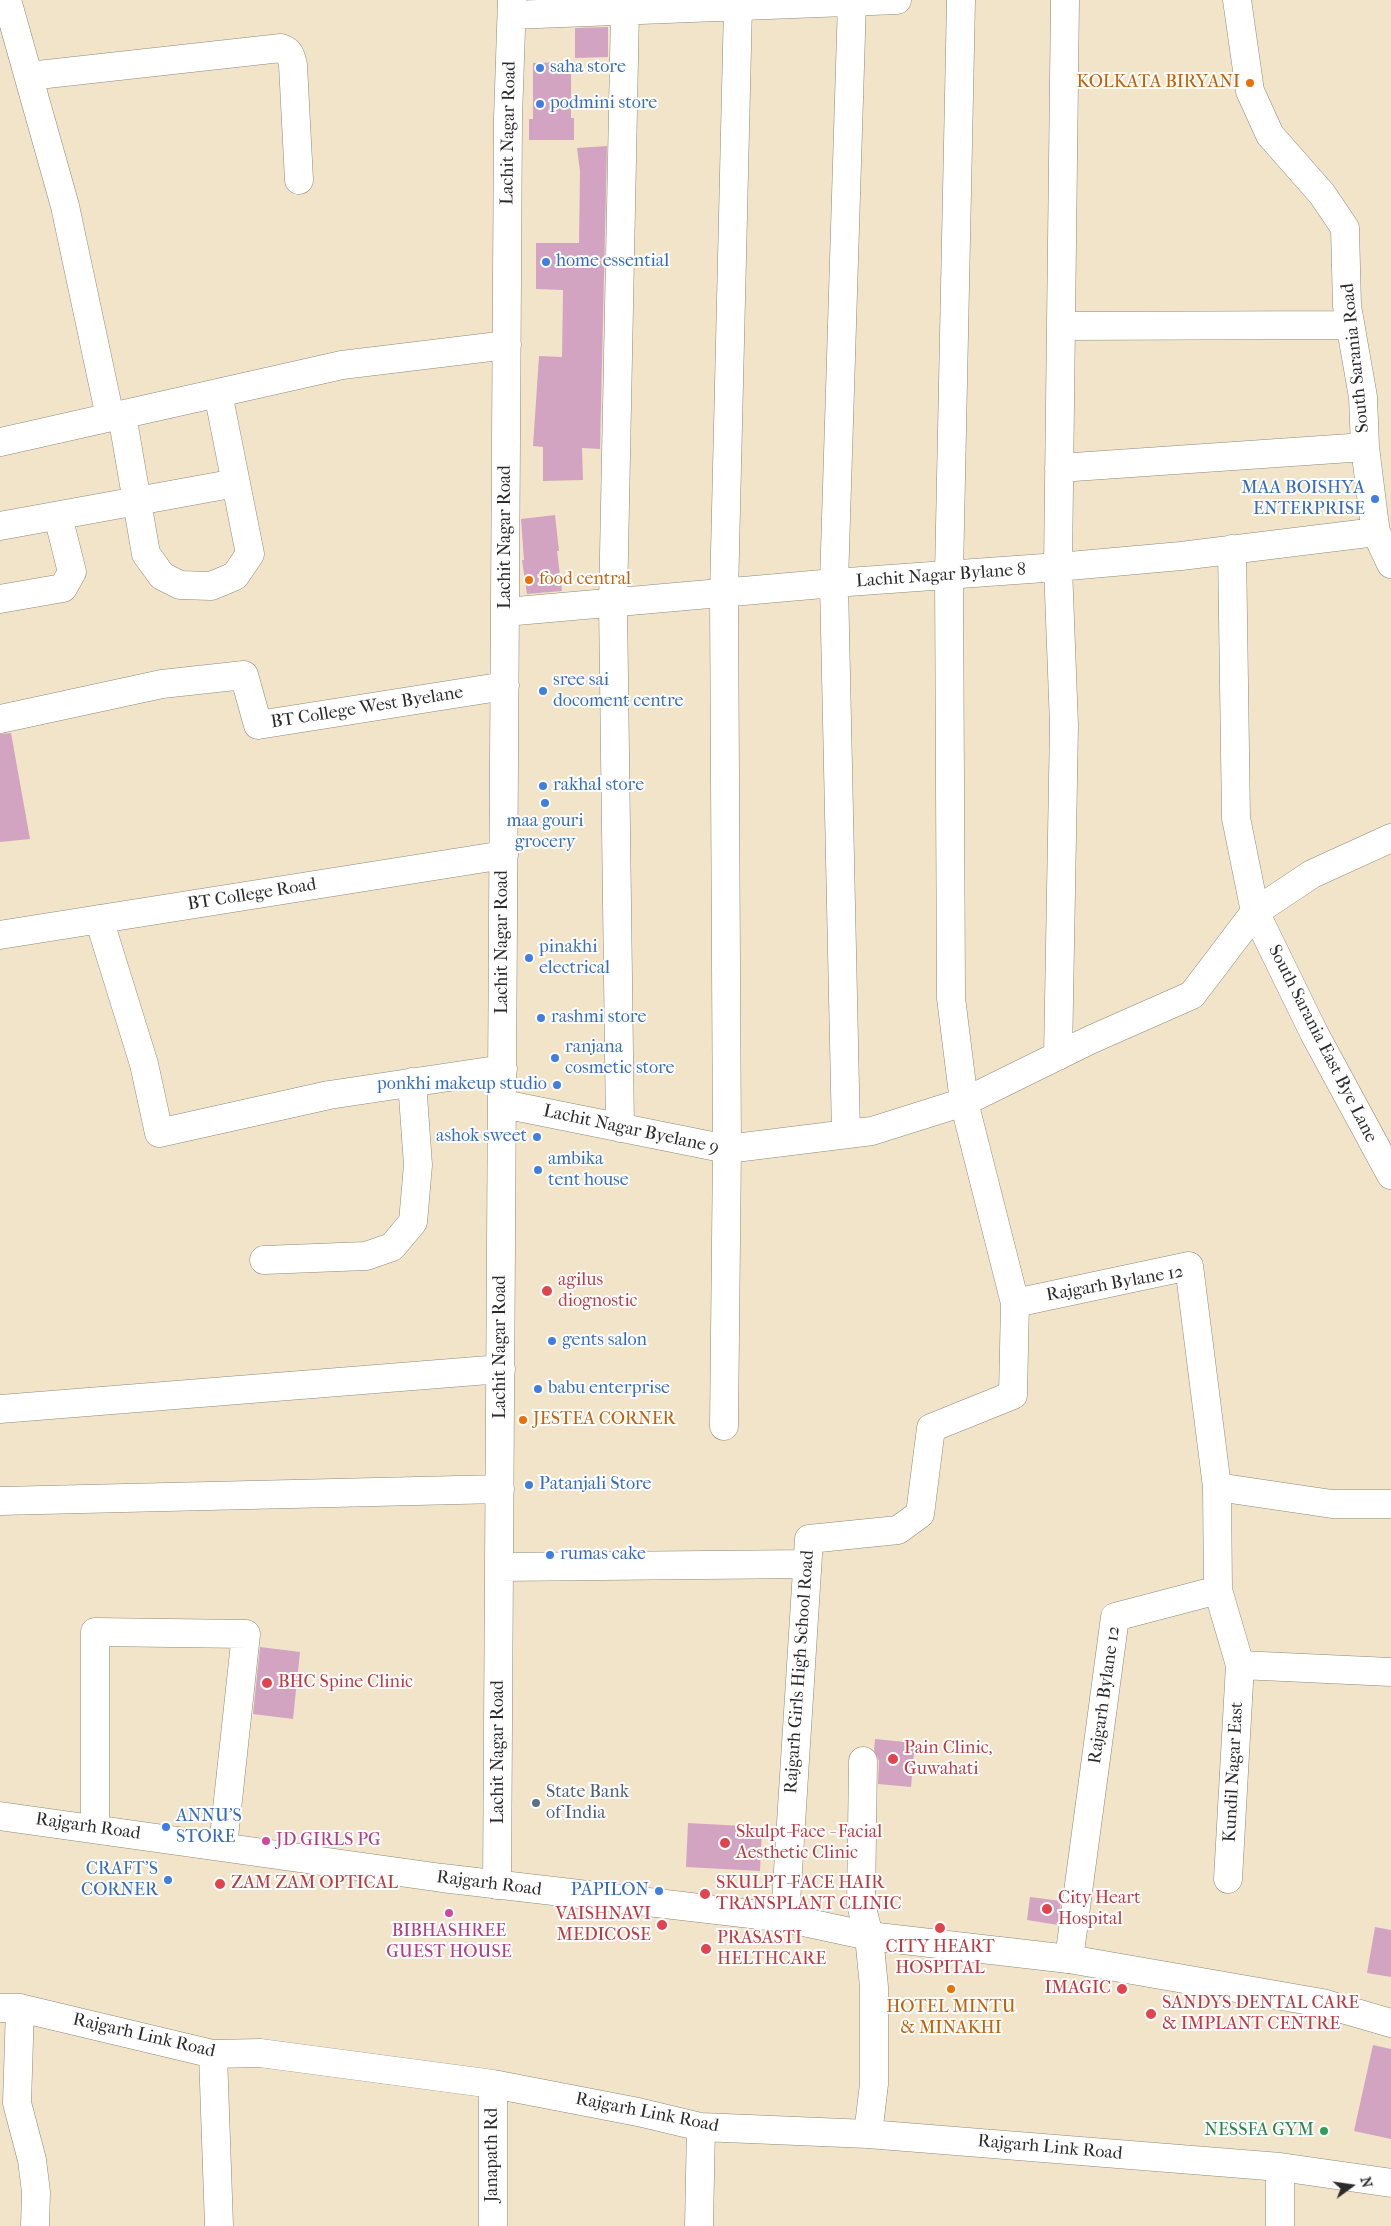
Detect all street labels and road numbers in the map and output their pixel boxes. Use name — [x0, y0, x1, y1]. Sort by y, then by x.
street label: Lachit Nagar Road — [497, 61, 521, 205]
street label: South Sarania Road — [1337, 282, 1375, 434]
street label: Lachit Nagar Road — [495, 465, 517, 609]
street label: Lachit Nagar Bylane 8 — [855, 559, 1027, 593]
street label: BT College West Byelane — [269, 682, 465, 734]
street label: Lachit Nagar Road — [492, 870, 514, 1014]
street label: BT College Road — [186, 874, 318, 916]
street label: South Sarania East Bye Lane — [1263, 942, 1381, 1146]
street label: Lachit Nagar Byelane 9 — [541, 1101, 721, 1159]
street label: Rajgarh Bylane 12 — [1045, 1261, 1185, 1307]
street label: Lachit Nagar Road — [490, 1275, 512, 1419]
street label: Rajgarh Girls High School Road — [781, 1550, 819, 1794]
street label: Rajgarh Bylane 12 — [1085, 1625, 1125, 1765]
street label: Lachit Nagar Road — [488, 1680, 510, 1824]
street label: Kundil Nagar East — [1220, 1701, 1248, 1843]
street label: Rajgarh Road — [34, 1809, 142, 1845]
street label: Rajgarh Road — [435, 1867, 543, 1901]
street label: Rajgarh Link Road — [71, 2009, 217, 2063]
street label: Rajgarh Link Road — [574, 2089, 720, 2137]
street label: Janapath Rd — [482, 2108, 504, 2202]
street label: Rajgarh Link Road — [977, 2131, 1123, 2165]

